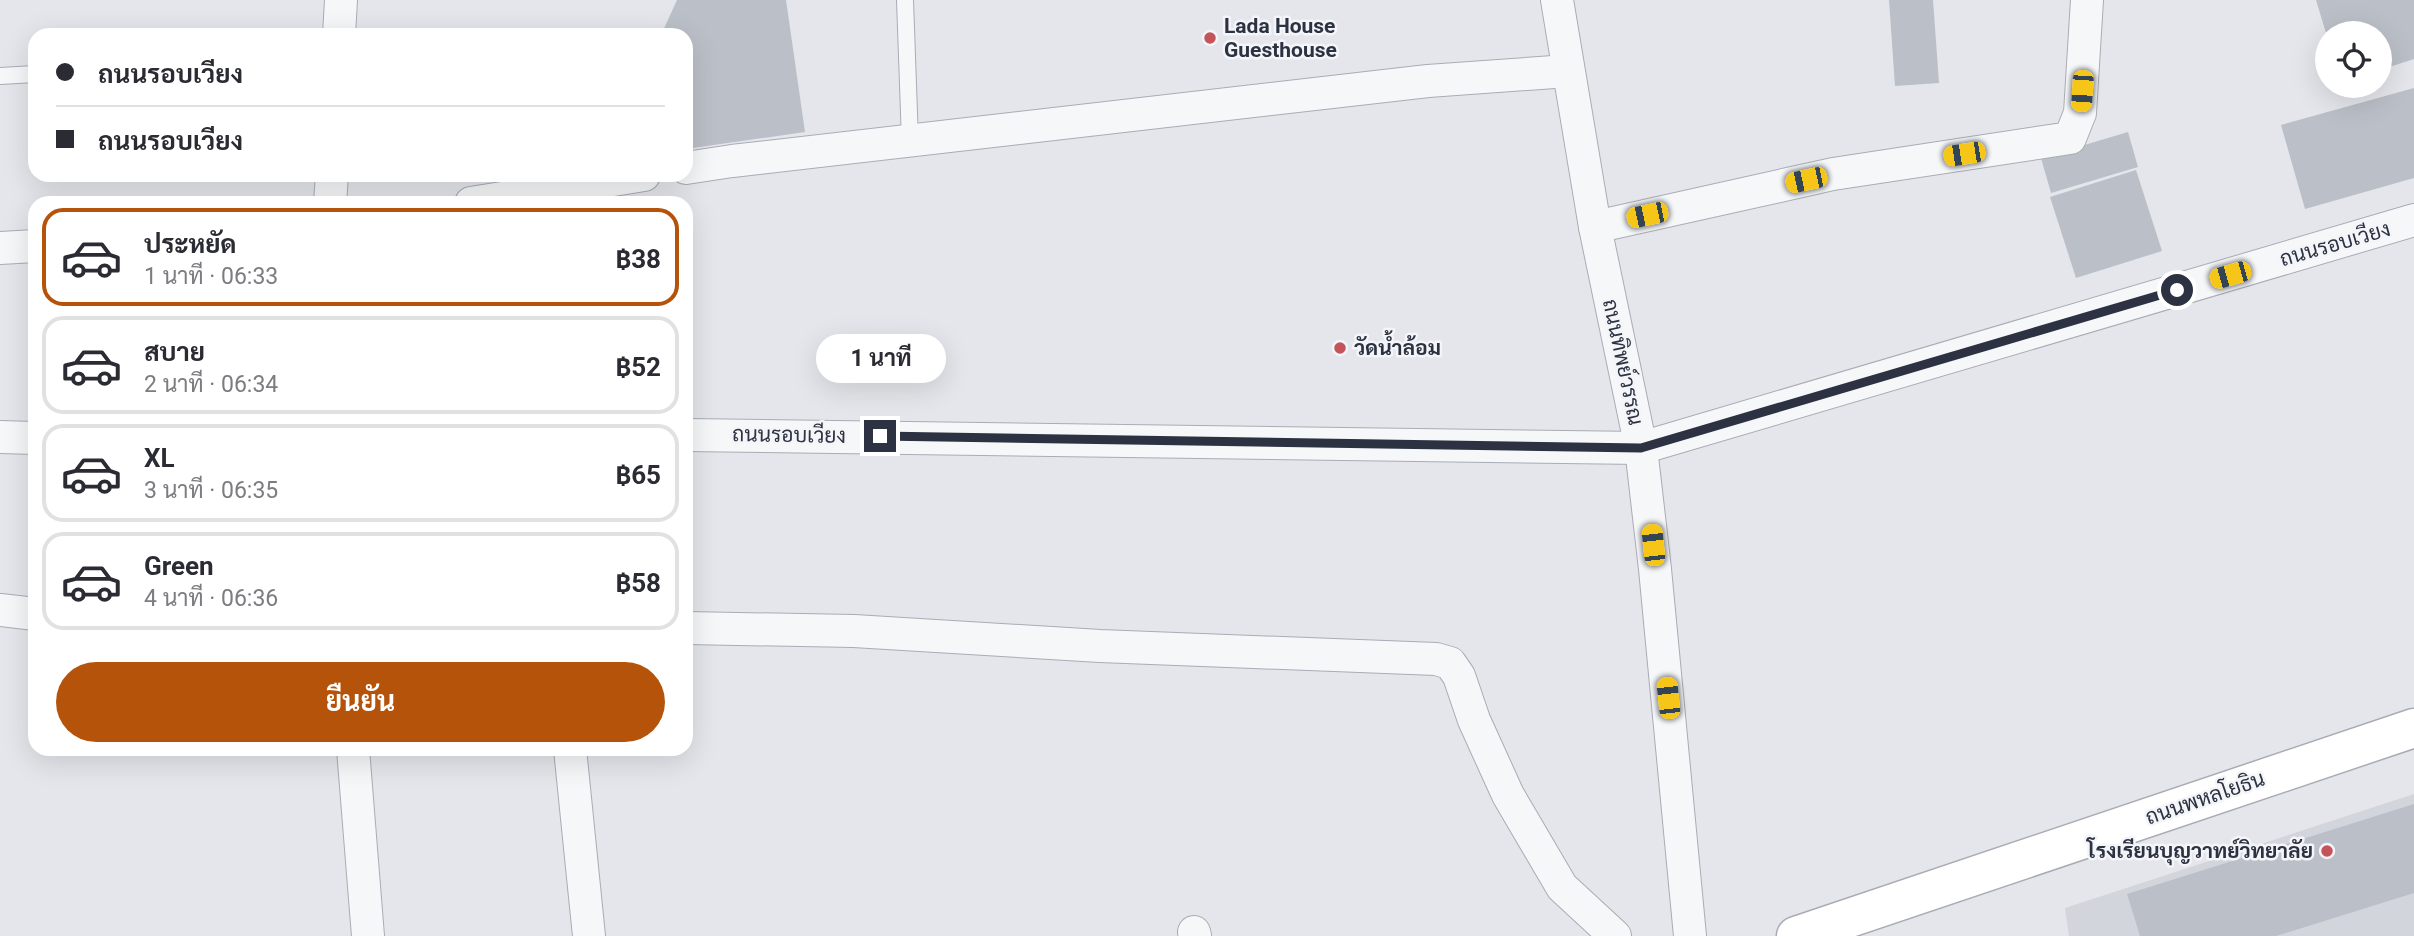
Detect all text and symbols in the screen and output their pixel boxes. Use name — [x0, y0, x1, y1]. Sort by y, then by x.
place label: Lada House Guesthouse — [1224, 14, 1337, 62]
map controls — [2315, 21, 2392, 98]
button: locate — [2315, 21, 2392, 98]
marker: Lada House Guesthouse — [1202, 30, 1218, 46]
text: ถนนรอบเวียง — [98, 59, 243, 89]
car — [2071, 69, 2094, 113]
text: ถนนรอบเวียง — [98, 126, 243, 156]
car — [1942, 140, 1987, 168]
car — [1784, 165, 1829, 195]
car — [1625, 200, 1670, 230]
street label: ถนนรอบเวียง — [2277, 216, 2393, 271]
icon: car — [60, 226, 123, 289]
text: ประหยัด — [144, 229, 237, 259]
text: ฿38 — [615, 244, 661, 274]
car — [2207, 259, 2254, 291]
text: 1 นาที · 06:33 — [144, 263, 278, 290]
route start — [2161, 274, 2193, 306]
street label: ถนนทิพย์วรรณ — [1598, 296, 1650, 427]
place label: วัดน้ำล้อม — [1354, 330, 1441, 360]
icon: car — [60, 334, 123, 397]
callout: 1 นาที — [815, 334, 945, 384]
text: สบาย — [144, 337, 205, 367]
marker: วัดน้ำล้อม — [1332, 340, 1348, 356]
text: 1 นาที — [850, 345, 912, 372]
text: ฿52 — [615, 352, 661, 382]
text: 2 นาที · 06:34 — [144, 371, 278, 398]
route end — [864, 420, 896, 452]
street label: ถนนรอบเวียง — [732, 421, 846, 448]
icon: car — [60, 442, 123, 505]
text: XL — [144, 443, 175, 473]
text: ฿65 — [615, 460, 661, 490]
text: 3 นาที · 06:35 — [144, 477, 278, 504]
car — [1641, 523, 1666, 567]
icon: car — [60, 550, 123, 613]
text: Green — [144, 551, 214, 581]
text: ฿58 — [615, 568, 661, 598]
text: 4 นาที · 06:36 — [144, 585, 278, 612]
button: ยืนยัน — [56, 662, 665, 742]
car — [1656, 676, 1681, 720]
street label: ถนนพหลโยธิน — [2142, 765, 2268, 830]
place label: โรงเรียนบุญวาทย์วิทยาลัย — [2085, 837, 2313, 866]
marker: โรงเรียนบุญวาทย์วิทยาลัย — [2319, 843, 2335, 859]

